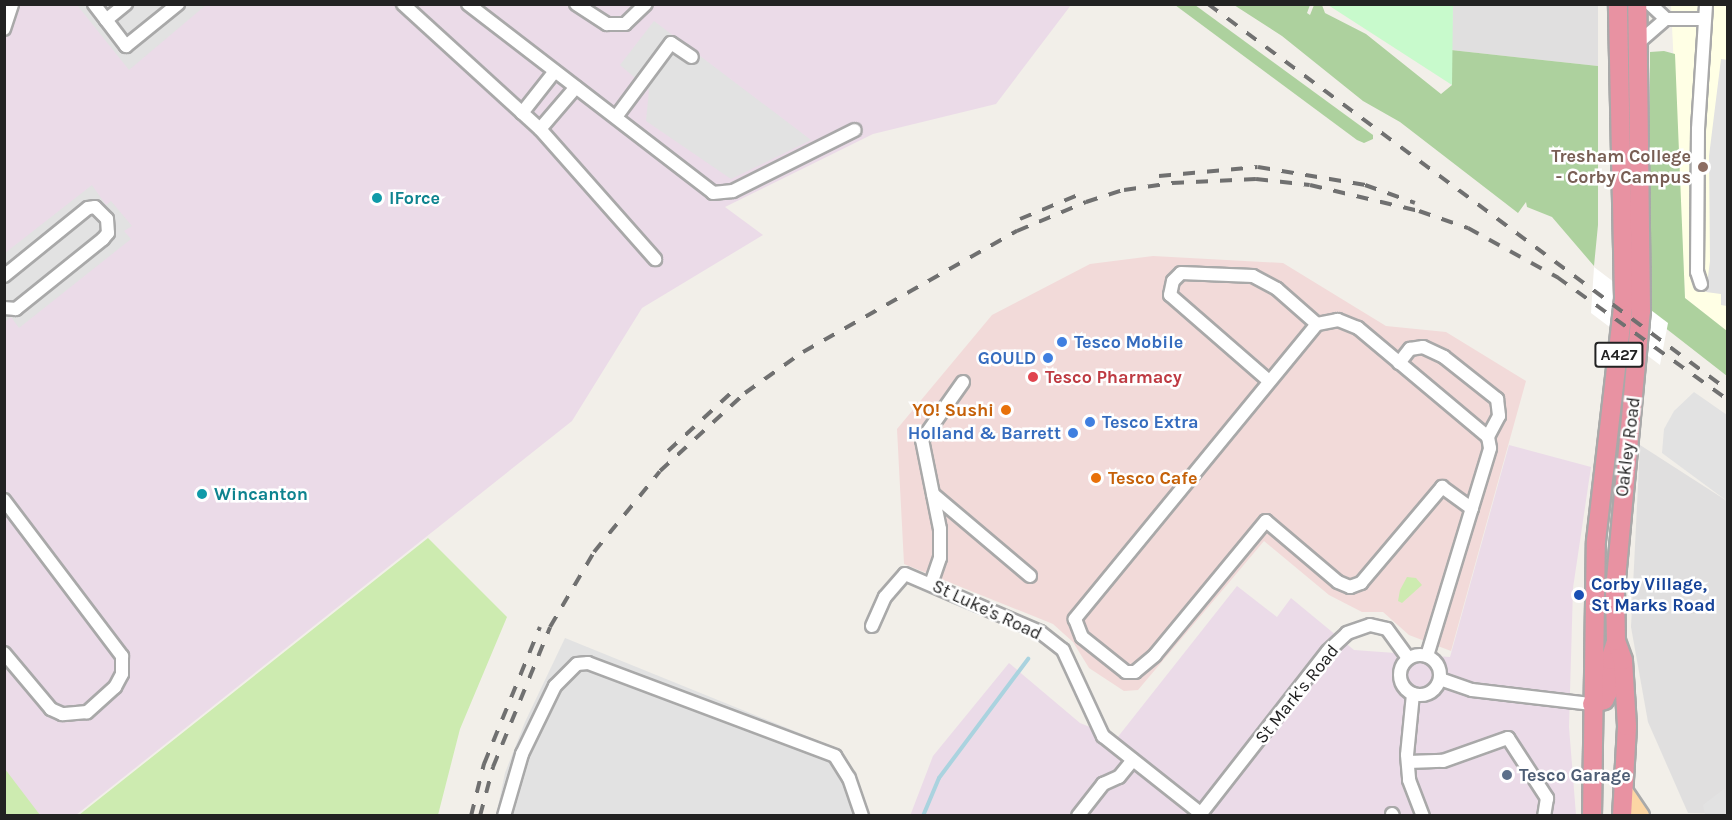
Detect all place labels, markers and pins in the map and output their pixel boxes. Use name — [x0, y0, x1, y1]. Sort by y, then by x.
place label: Tresham College - Corby Campus — [1551, 146, 1691, 188]
marker: Tresham College - Corby Campus — [1696, 160, 1710, 174]
place label: IForce — [389, 187, 440, 209]
marker: IForce — [370, 191, 384, 205]
place label: Tesco Mobile — [1074, 331, 1183, 353]
marker: Tesco Mobile — [1055, 335, 1069, 349]
place label: GOULD — [978, 347, 1036, 369]
marker: GOULD — [1041, 351, 1055, 365]
place label: Tesco Pharmacy — [1045, 366, 1182, 388]
marker: Tesco Pharmacy — [1026, 370, 1040, 384]
place label: YO! Sushi — [912, 399, 994, 421]
marker: YO! Sushi — [999, 403, 1013, 417]
place label: Tesco Extra — [1102, 411, 1199, 433]
marker: Tesco Extra — [1083, 415, 1097, 429]
place label: Holland & Barrett — [908, 422, 1061, 444]
marker: Holland & Barrett — [1066, 426, 1080, 440]
place label: Tesco Cafe — [1108, 467, 1197, 489]
marker: Tesco Cafe — [1089, 471, 1103, 485]
place label: Wincanton — [214, 483, 308, 505]
marker: Wincanton — [195, 487, 209, 501]
place label: Corby Village, St Marks Road — [1591, 574, 1716, 616]
marker: Corby Village, St Marks Road — [1572, 588, 1586, 602]
place label: Tesco Garage — [1519, 764, 1631, 786]
marker: Tesco Garage — [1500, 768, 1514, 782]

